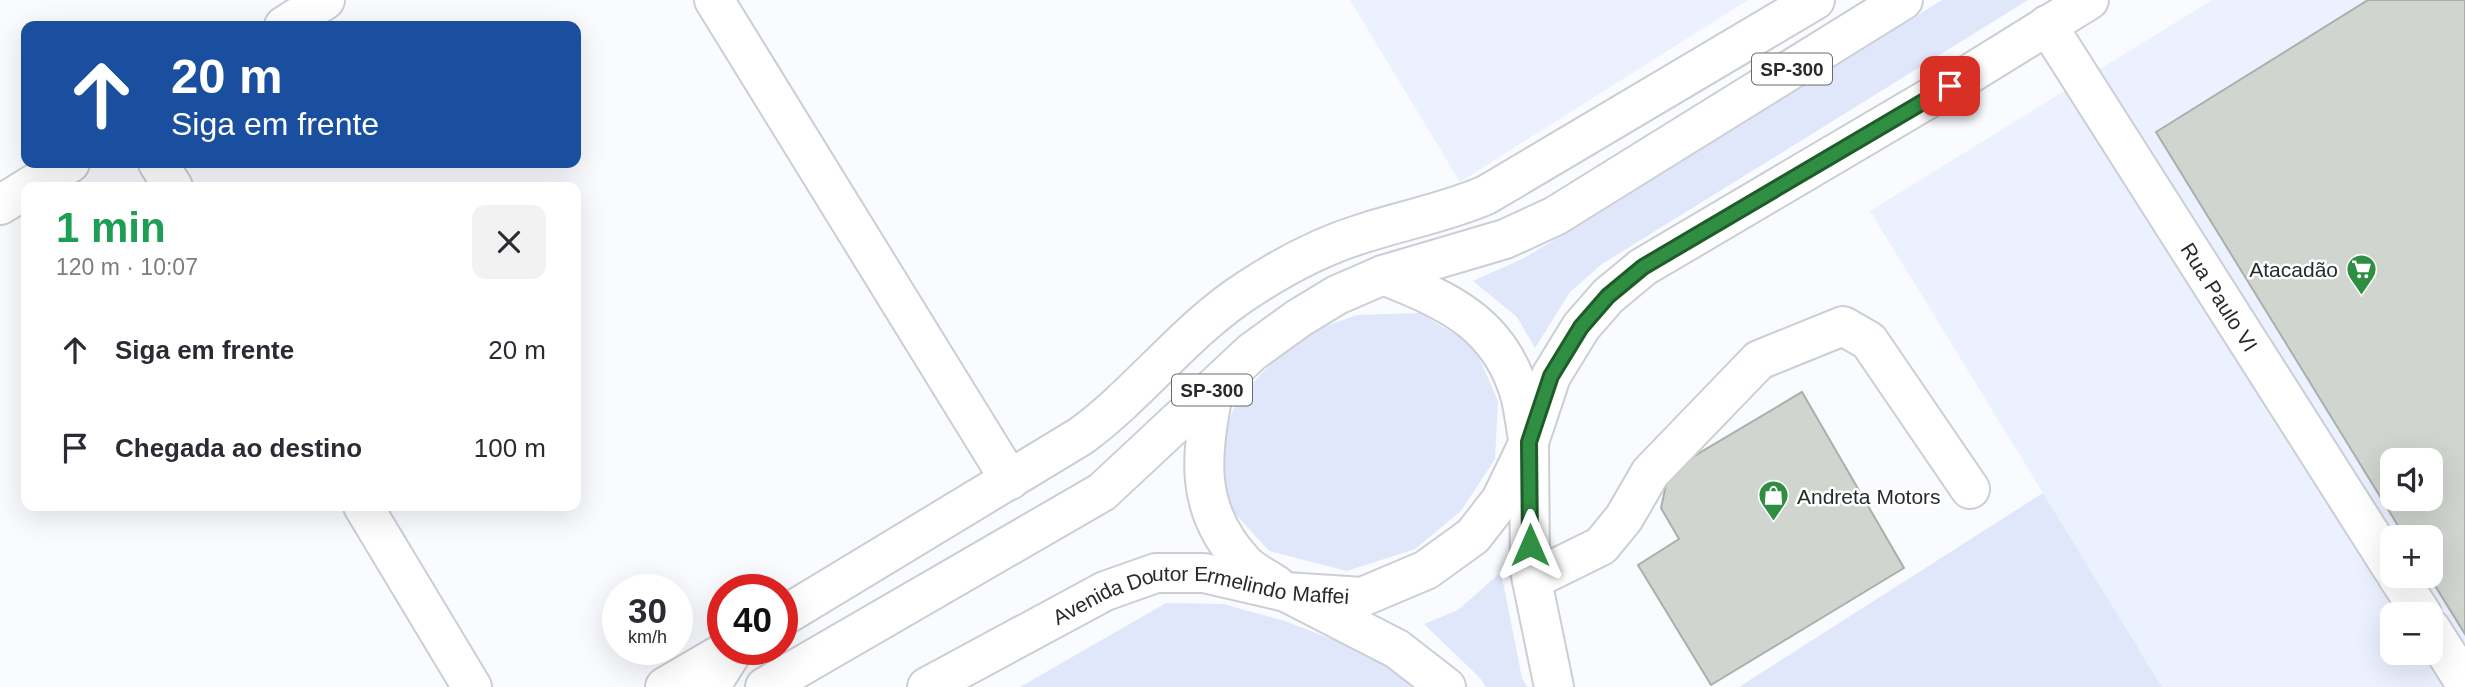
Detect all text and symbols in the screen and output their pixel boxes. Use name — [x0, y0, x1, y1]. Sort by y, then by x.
icon: ahead — [56, 49, 147, 140]
text: 20 m — [171, 49, 283, 103]
road number: SP-300 — [1752, 54, 1832, 85]
pin — [1920, 56, 1980, 116]
icon: arrive — [1931, 67, 1969, 105]
text: Siga em frente — [171, 106, 379, 142]
text: 1 min — [56, 204, 166, 251]
button: close — [472, 205, 546, 279]
street label: Rua Paulo VI — [2177, 238, 2263, 355]
supermarket icon: Atacadão — [2344, 252, 2378, 296]
text: 120 m · 10:07 — [56, 254, 198, 280]
place label: Atacadão — [2249, 258, 2338, 281]
icon: ahead — [56, 331, 94, 369]
text: Siga em frente — [115, 335, 294, 365]
text: 20 m — [488, 335, 546, 365]
road number: SP-300 — [1172, 374, 1252, 406]
icon: arrive — [56, 429, 94, 467]
text: Chegada ao destino — [115, 433, 362, 463]
text: 100 m — [474, 433, 546, 463]
map controls — [2380, 448, 2443, 665]
button: sound — [2380, 448, 2443, 511]
shop icon: Andreta Motors — [1757, 479, 1791, 523]
place label: Andreta Motors — [1797, 485, 1941, 508]
position arrow — [1493, 508, 1567, 582]
button: + — [2380, 525, 2443, 588]
street label: Avenida Doutor Ermelindo Maffei — [1048, 562, 1350, 629]
speed limit sign: 40 — [707, 574, 798, 665]
text: 30 — [628, 591, 667, 630]
button: − — [2380, 602, 2443, 665]
text: km/h — [628, 627, 667, 647]

